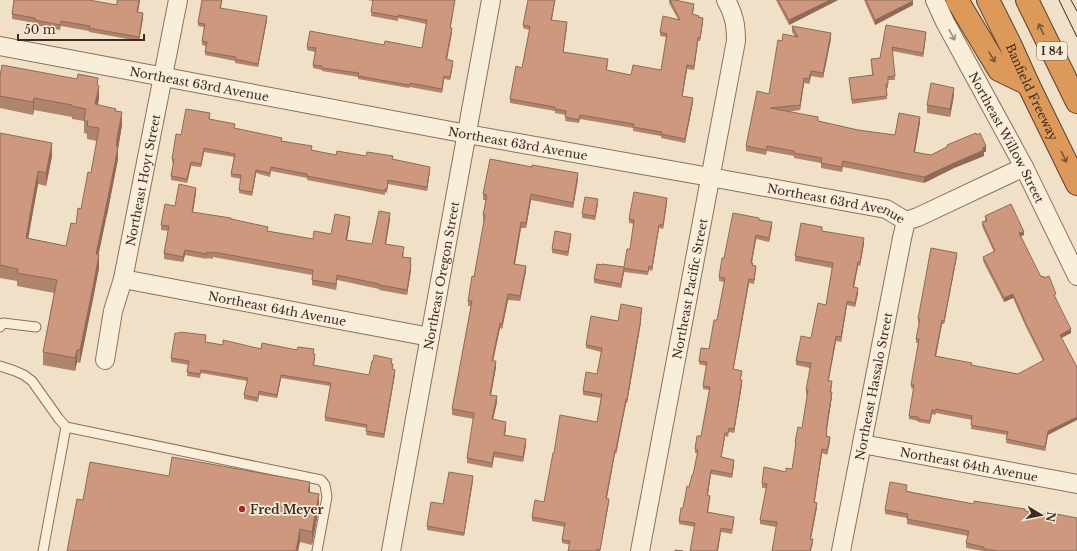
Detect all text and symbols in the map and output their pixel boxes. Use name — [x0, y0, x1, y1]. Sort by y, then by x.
scale bar — [18, 16, 144, 42]
text: 50 m — [24, 22, 56, 37]
one-way arrow — [1037, 23, 1044, 35]
one-way arrow — [948, 29, 956, 41]
street label: Banfield Freeway — [1003, 41, 1062, 143]
road number: I 84 — [1037, 42, 1067, 60]
one-way arrow — [988, 51, 996, 63]
street label: Northeast 63rd Avenue — [129, 63, 270, 104]
street label: Northeast Willow Street — [966, 69, 1048, 206]
street label: Northeast Hoyt Street — [122, 112, 163, 247]
street label: Northeast 63rd Avenue — [447, 123, 589, 163]
one-way arrow — [1061, 151, 1068, 163]
street label: Northeast 63rd Avenue — [766, 180, 908, 226]
street label: Northeast Oregon Street — [420, 200, 462, 351]
street label: Northeast Pacific Street — [669, 217, 710, 360]
street label: Northeast 64th Avenue — [207, 288, 348, 329]
street label: Northeast Hassalo Street — [851, 310, 895, 461]
street label: Northeast 64th Avenue — [899, 444, 1040, 484]
north arrow — [1021, 495, 1061, 535]
place label: Fred Meyer — [250, 502, 324, 517]
marker: Fred Meyer — [237, 504, 247, 514]
text: N — [1043, 510, 1059, 524]

